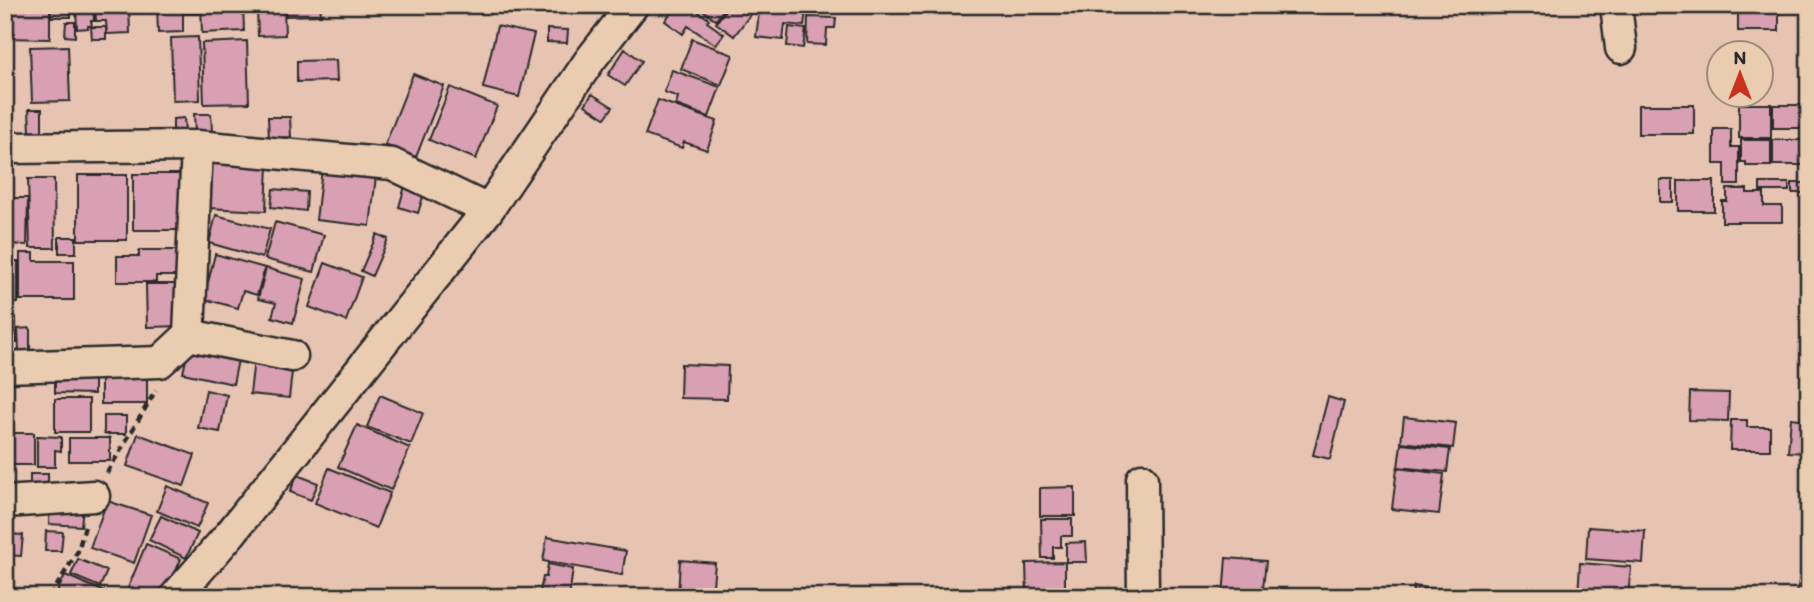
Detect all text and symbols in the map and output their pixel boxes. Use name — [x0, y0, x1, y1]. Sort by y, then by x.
north arrow — [1706, 38, 1776, 108]
text: N — [1734, 46, 1746, 69]

